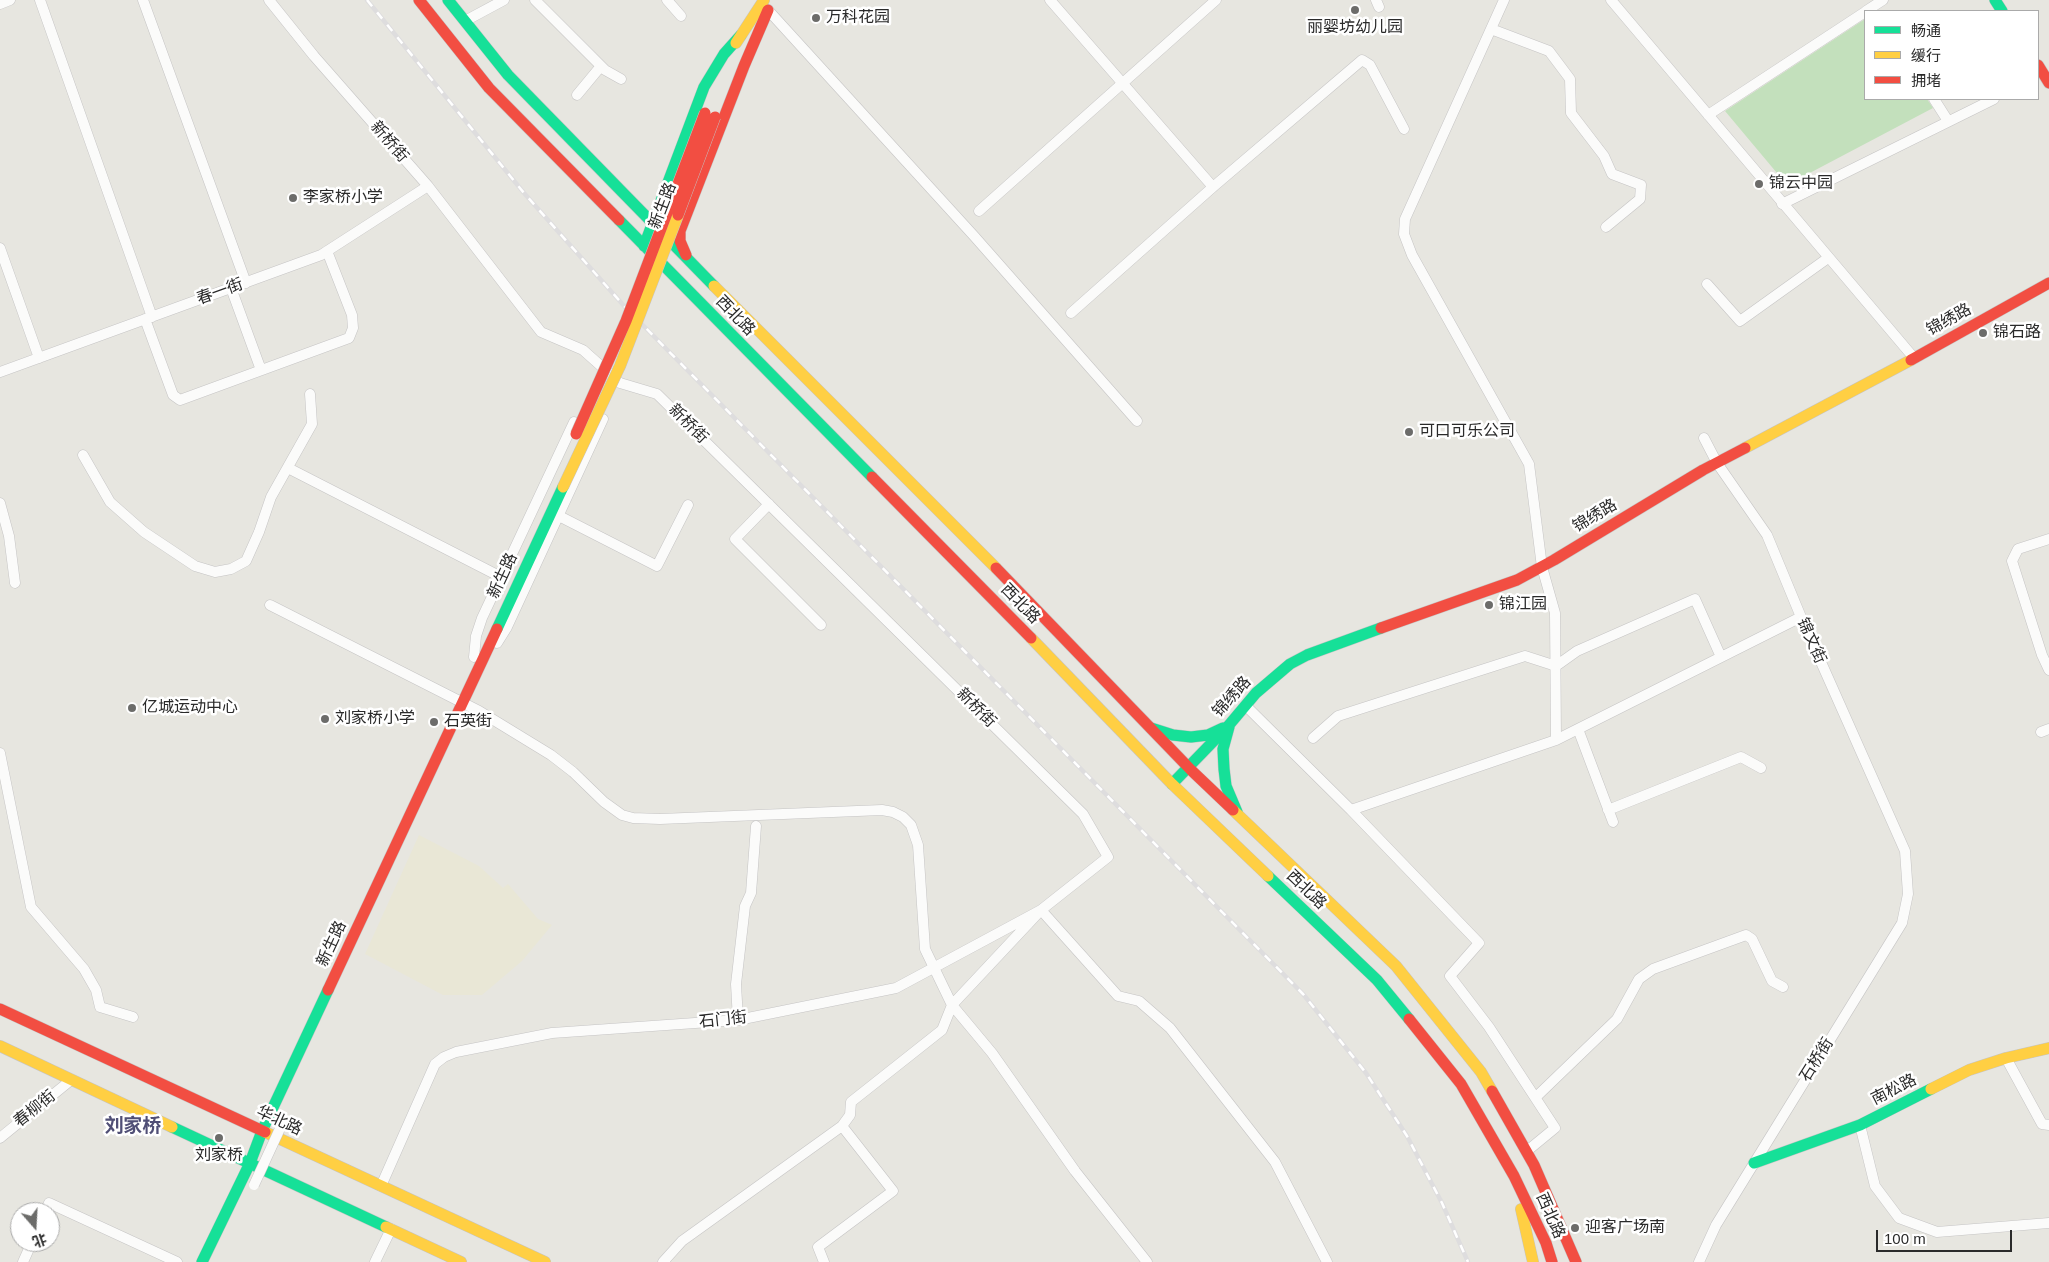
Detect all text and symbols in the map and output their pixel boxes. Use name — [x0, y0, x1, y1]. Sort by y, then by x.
marker: 丽婴坊幼儿园 — [1349, 4, 1361, 16]
place label: 万科花园 — [826, 8, 890, 28]
legend — [1864, 10, 2039, 100]
marker: 万科花园 — [810, 12, 822, 24]
place label: 丽婴坊幼儿园 — [1307, 18, 1403, 38]
text: 畅通 — [1911, 22, 1941, 39]
text: 缓行 — [1911, 47, 1941, 64]
text: 拥堵 — [1911, 72, 1941, 89]
street label: 新桥街 — [366, 118, 412, 166]
place label: 锦云中园 — [1769, 174, 1833, 194]
marker: 锦云中园 — [1753, 178, 1765, 190]
street label: 新生路 — [645, 180, 681, 232]
place label: 李家桥小学 — [303, 188, 383, 208]
marker: 李家桥小学 — [287, 192, 299, 204]
street label: 春一街 — [194, 275, 246, 309]
street label: 西北路 — [711, 292, 759, 340]
street label: 锦绣路 — [1923, 300, 1975, 340]
place label: 锦石路 — [1993, 323, 2041, 343]
marker: 锦石路 — [1977, 327, 1989, 339]
street label: 新桥街 — [664, 400, 712, 448]
place label: 可口可乐公司 — [1419, 422, 1515, 442]
marker: 可口可乐公司 — [1403, 426, 1415, 438]
street label: 锦绣路 — [1569, 495, 1621, 537]
street label: 新生路 — [484, 550, 522, 602]
street label: 西北路 — [996, 580, 1044, 628]
place label: 锦江园 — [1499, 595, 1547, 615]
marker: 锦江园 — [1483, 599, 1495, 611]
street label: 锦文街 — [1792, 615, 1830, 667]
street label: 锦绣路 — [1209, 673, 1255, 721]
street label: 新桥街 — [952, 684, 1000, 732]
place label: 亿城运动中心 — [142, 698, 238, 718]
marker: 亿城运动中心 — [126, 702, 138, 714]
place label: 刘家桥小学 — [335, 709, 415, 729]
place label: 石英街 — [444, 712, 492, 732]
marker: 刘家桥小学 — [319, 713, 331, 725]
marker: 石英街 — [428, 716, 440, 728]
street label: 西北路 — [1282, 866, 1330, 914]
street label: 新生路 — [313, 918, 351, 970]
street label: 石门街 — [698, 1008, 748, 1032]
street label: 石桥街 — [1796, 1035, 1838, 1085]
street label: 南松路 — [1868, 1071, 1920, 1109]
street label: 春柳街 — [10, 1086, 60, 1132]
street label: 华北路 — [253, 1102, 305, 1140]
district label: 刘家桥 — [105, 1116, 161, 1138]
marker: 刘家桥 — [213, 1132, 225, 1144]
place label: 刘家桥 — [195, 1146, 243, 1166]
street label: 西北路 — [1531, 1190, 1569, 1242]
north arrow — [10, 1202, 60, 1252]
place label: 迎客广场南 — [1585, 1218, 1665, 1238]
scale bar — [1879, 1220, 2015, 1252]
marker: 迎客广场南 — [1569, 1222, 1581, 1234]
text: 北 — [30, 1230, 49, 1250]
text: 100 m — [1884, 1230, 1926, 1247]

